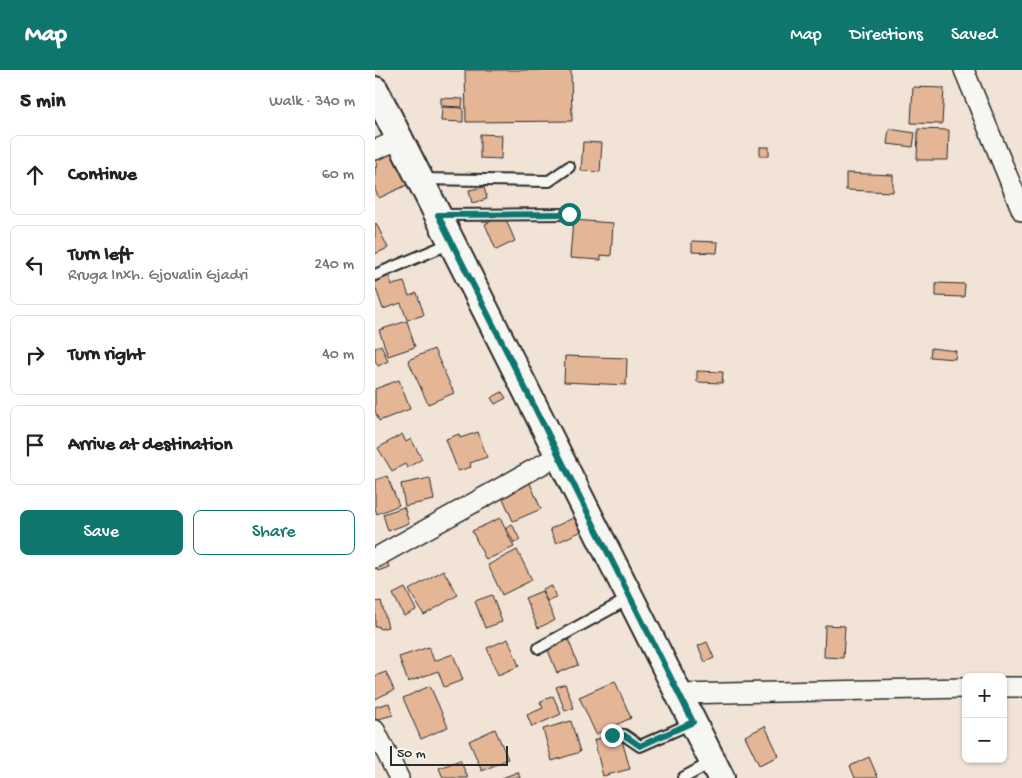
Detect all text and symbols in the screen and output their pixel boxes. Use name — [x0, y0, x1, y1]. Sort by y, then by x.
text: Map — [25, 21, 67, 50]
text: Map — [790, 25, 822, 46]
text: Directions — [850, 25, 923, 46]
text: Saved — [951, 25, 997, 46]
text: 5 min — [20, 90, 65, 115]
text: Walk · 340 m — [269, 93, 355, 112]
icon: ahead — [21, 161, 49, 189]
text: Continue — [68, 164, 137, 187]
text: 60 m — [322, 166, 354, 185]
route start — [558, 203, 581, 226]
text: Turn left — [68, 244, 132, 267]
icon: left — [21, 251, 49, 279]
text: 240 m — [314, 256, 354, 275]
text: Rruga Inxh. Gjovalin Gjadri — [68, 267, 248, 286]
icon: right — [21, 341, 49, 369]
text: Turn right — [68, 344, 144, 367]
text: 40 m — [322, 346, 354, 365]
icon: arrive — [21, 431, 49, 459]
text: Arrive at destination — [68, 434, 232, 457]
button: Save — [20, 510, 183, 555]
button: Share — [193, 510, 355, 555]
map controls — [962, 673, 1007, 763]
button: + — [962, 673, 1007, 718]
button: − — [962, 718, 1007, 763]
route end — [601, 724, 624, 747]
scale bar — [390, 743, 507, 766]
text: 50 m — [397, 746, 426, 763]

